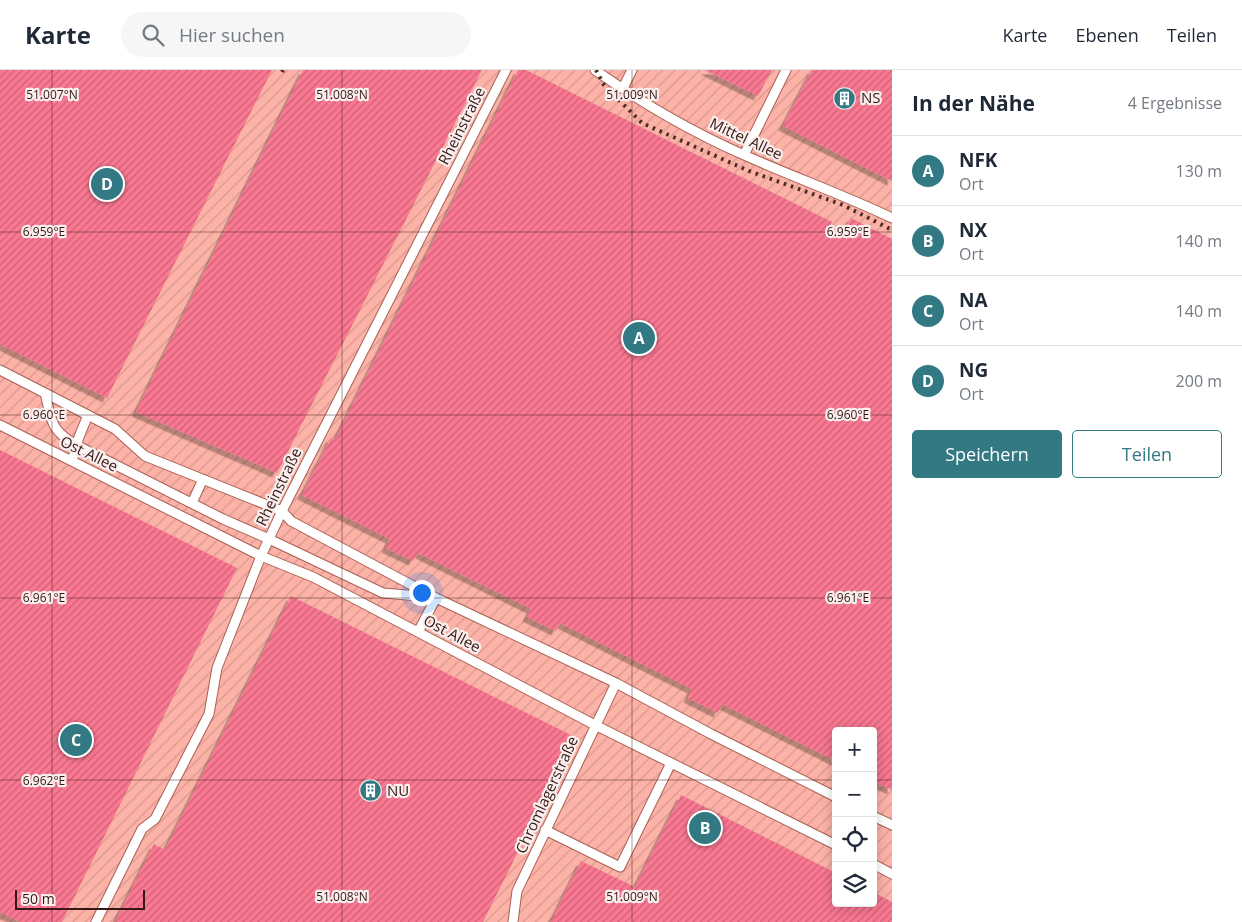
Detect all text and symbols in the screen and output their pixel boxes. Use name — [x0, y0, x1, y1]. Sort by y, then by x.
search box — [121, 12, 471, 57]
text: Karte — [25, 18, 91, 51]
icon: search — [139, 21, 167, 49]
text: Hier suchen — [179, 22, 285, 48]
text: Karte — [1003, 23, 1047, 47]
text: Ebenen — [1075, 23, 1139, 47]
text: Teilen — [1167, 23, 1217, 47]
street label: Rheinstraße — [433, 83, 489, 168]
text: 51.007°N — [26, 86, 78, 103]
text: 51.008°N — [316, 86, 368, 103]
text: 51.009°N — [606, 86, 658, 103]
building icon: NS — [833, 86, 857, 110]
place label: NS — [861, 87, 881, 107]
text: In der Nähe — [912, 89, 1035, 117]
text: 4 Ergebnisse — [1128, 92, 1222, 114]
street label: Mittel Allee — [707, 113, 786, 164]
text: NFK — [959, 147, 998, 173]
text: A — [922, 160, 934, 182]
text: 130 m — [1176, 160, 1222, 182]
pin: D — [91, 165, 123, 203]
text: Ort — [959, 173, 984, 195]
text: NX — [959, 217, 987, 243]
text: 6.959°E — [23, 223, 65, 240]
text: 6.959°E — [827, 223, 869, 240]
text: B — [923, 230, 933, 252]
text: 140 m — [1176, 230, 1222, 252]
text: Ort — [959, 243, 984, 265]
text: NA — [959, 287, 988, 313]
text: C — [923, 300, 933, 322]
text: 140 m — [1176, 300, 1222, 322]
text: Ort — [959, 313, 984, 335]
pin: A — [623, 319, 655, 357]
text: NG — [959, 357, 988, 383]
text: D — [922, 370, 934, 392]
text: 200 m — [1176, 370, 1222, 392]
text: Ort — [959, 383, 984, 405]
text: 6.960°E — [23, 406, 65, 423]
text: 6.960°E — [827, 406, 869, 423]
button: Speichern — [912, 430, 1062, 478]
button: Teilen — [1072, 430, 1222, 478]
street label: Ost Allee — [57, 431, 122, 476]
street label: Rheinstraße — [251, 444, 306, 529]
your location — [409, 580, 435, 606]
text: 6.961°E — [23, 589, 65, 606]
text: 6.961°E — [827, 589, 869, 606]
street label: Ost Allee — [420, 610, 485, 656]
pin: C — [60, 721, 92, 759]
map controls — [832, 727, 877, 907]
button: + — [832, 727, 877, 772]
street label: Chromlagerstraße — [510, 733, 582, 856]
text: 6.962°E — [23, 772, 65, 789]
button: − — [832, 772, 877, 817]
building icon: NU — [359, 779, 383, 803]
place label: NU — [387, 780, 409, 800]
pin: B — [689, 809, 721, 847]
button: locate — [832, 817, 877, 862]
button: layers — [832, 862, 877, 907]
scale bar — [15, 887, 145, 910]
text: 51.008°N — [316, 888, 368, 905]
text: 51.009°N — [606, 888, 658, 905]
text: 50 m — [22, 889, 55, 908]

